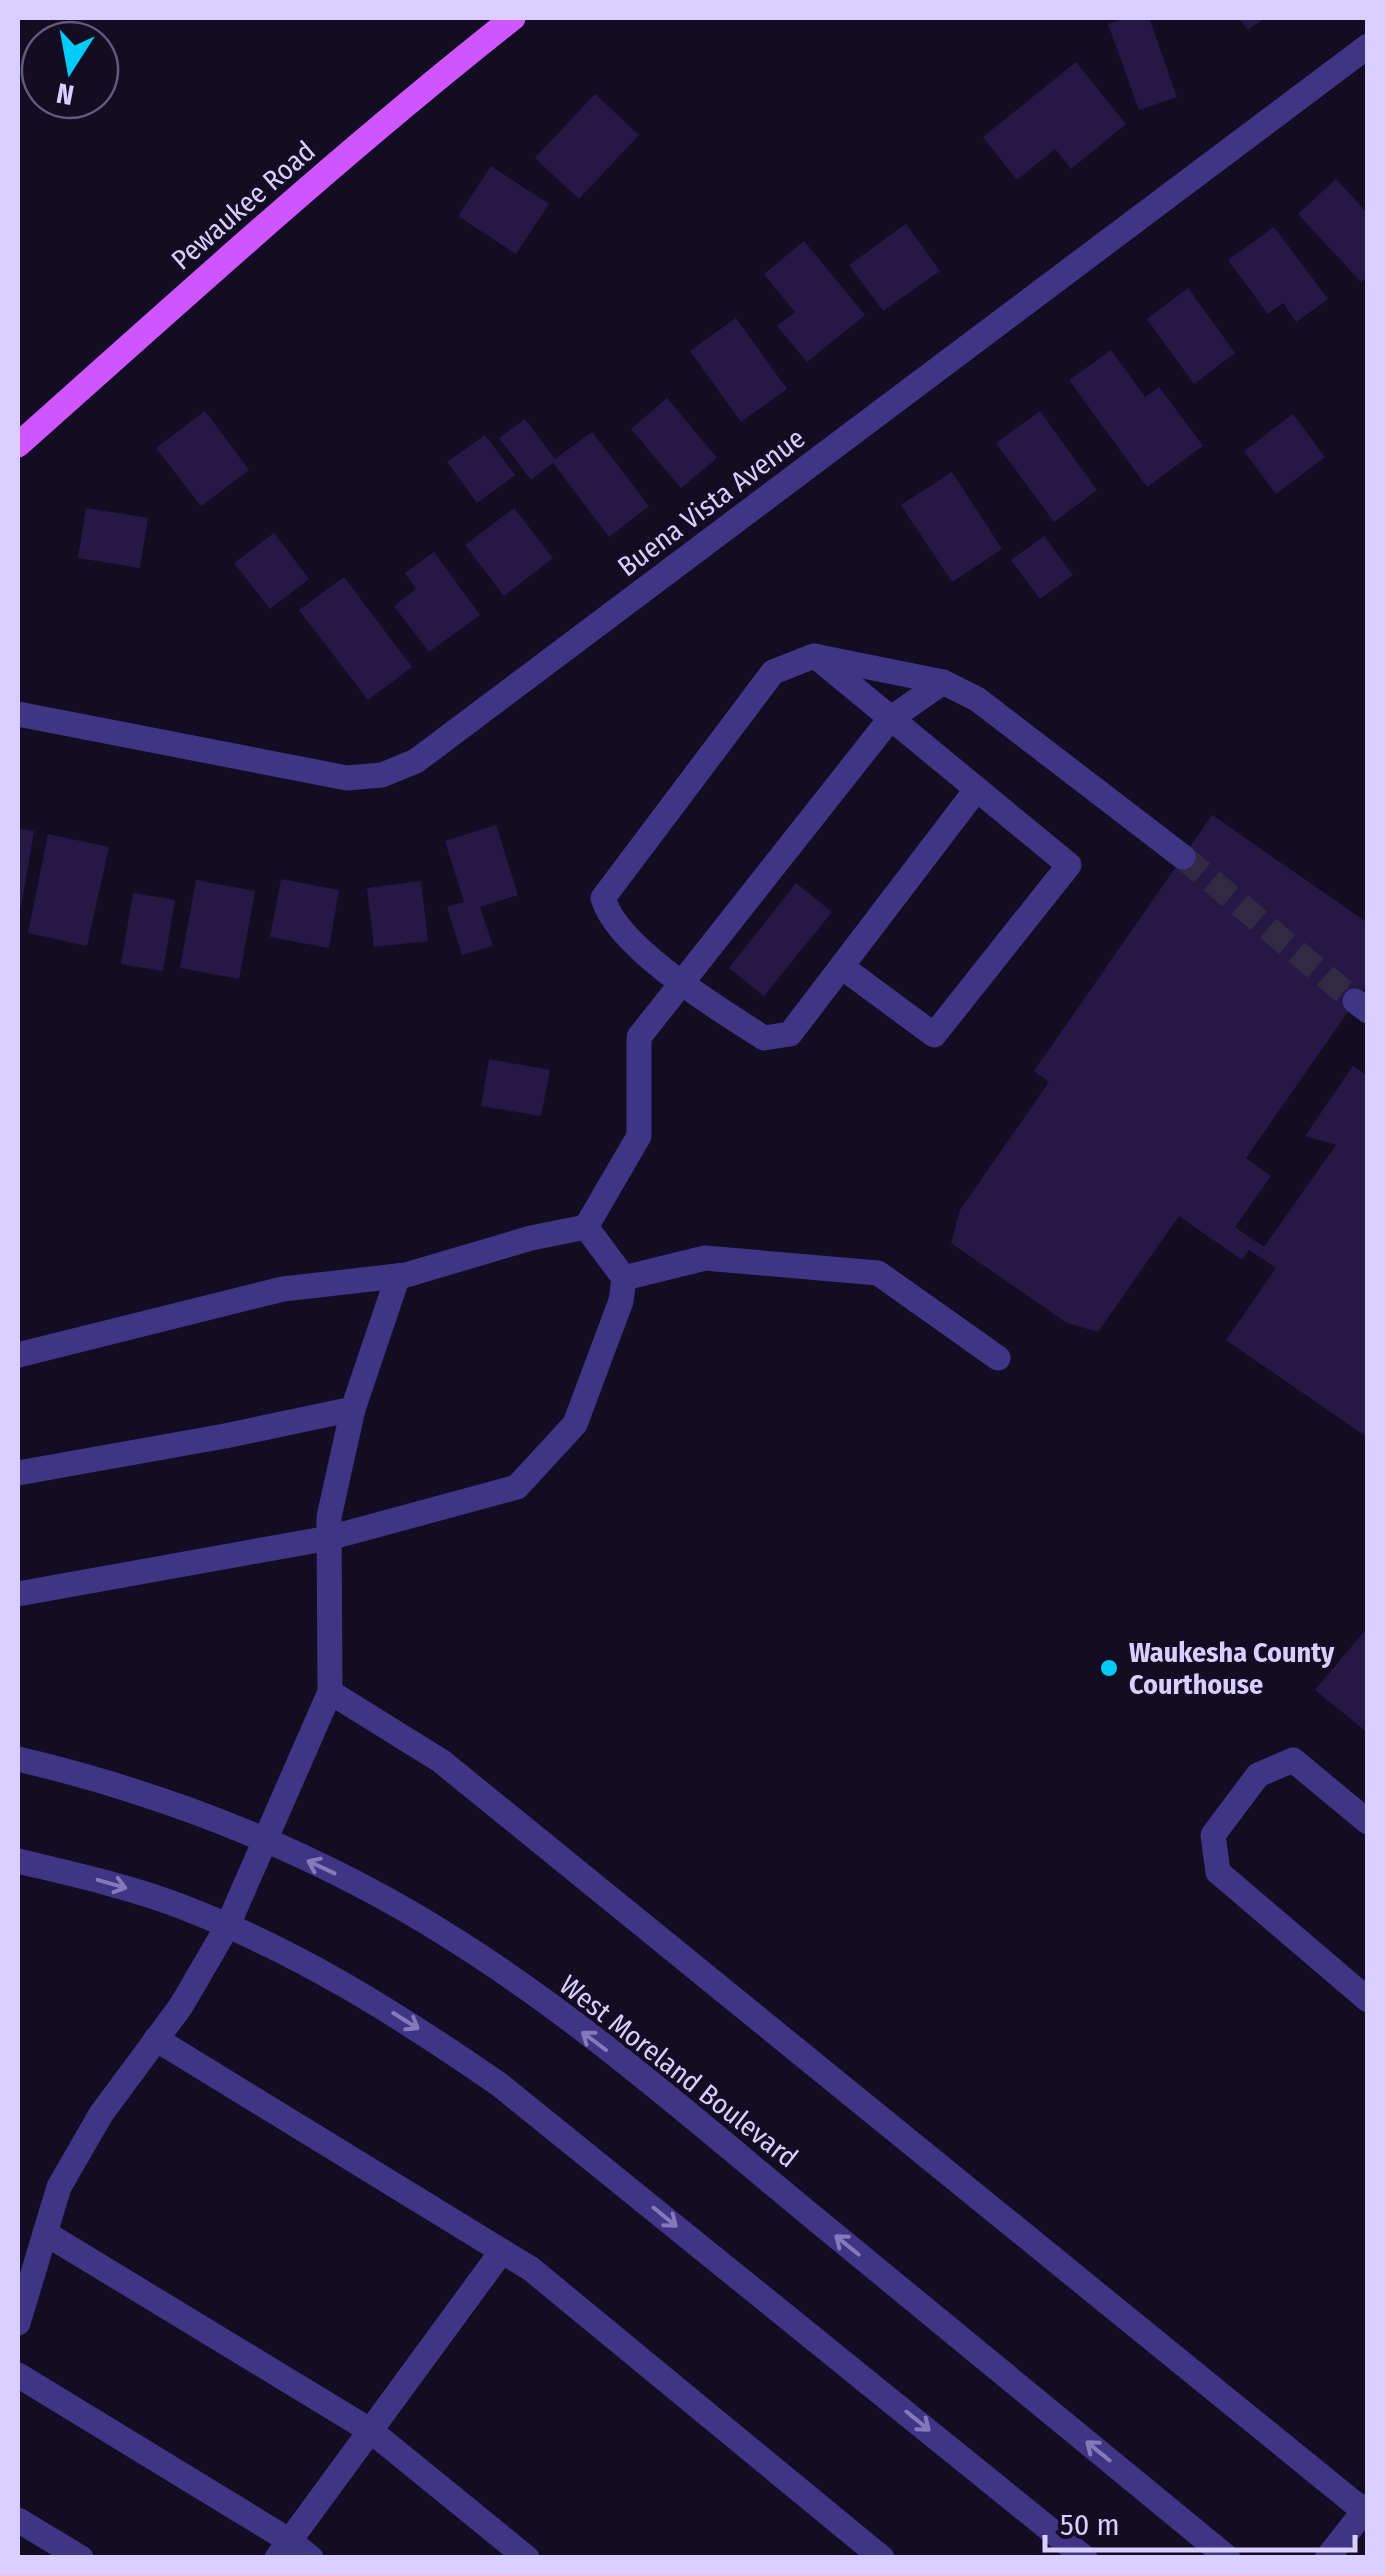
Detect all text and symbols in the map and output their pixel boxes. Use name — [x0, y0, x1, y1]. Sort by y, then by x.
north arrow — [20, 20, 120, 120]
text: N — [54, 76, 77, 112]
street label: Pewaukee Road — [165, 134, 322, 277]
street label: Buena Vista Avenue — [611, 421, 811, 583]
place label: Waukesha County Courthouse — [1129, 1636, 1335, 1701]
marker: Waukesha County Courthouse — [1098, 1657, 1120, 1679]
one-way arrow — [307, 1856, 337, 1875]
one-way arrow — [96, 1876, 127, 1895]
street label: West Moreland Boulevard — [553, 1968, 804, 2174]
one-way arrow — [391, 2010, 420, 2031]
one-way arrow — [582, 2030, 608, 2052]
one-way arrow — [651, 2206, 677, 2228]
one-way arrow — [835, 2234, 861, 2256]
one-way arrow — [904, 2410, 930, 2432]
one-way arrow — [1086, 2440, 1112, 2462]
scale bar — [1045, 2490, 1355, 2552]
text: 50 m — [1060, 2507, 1120, 2543]

